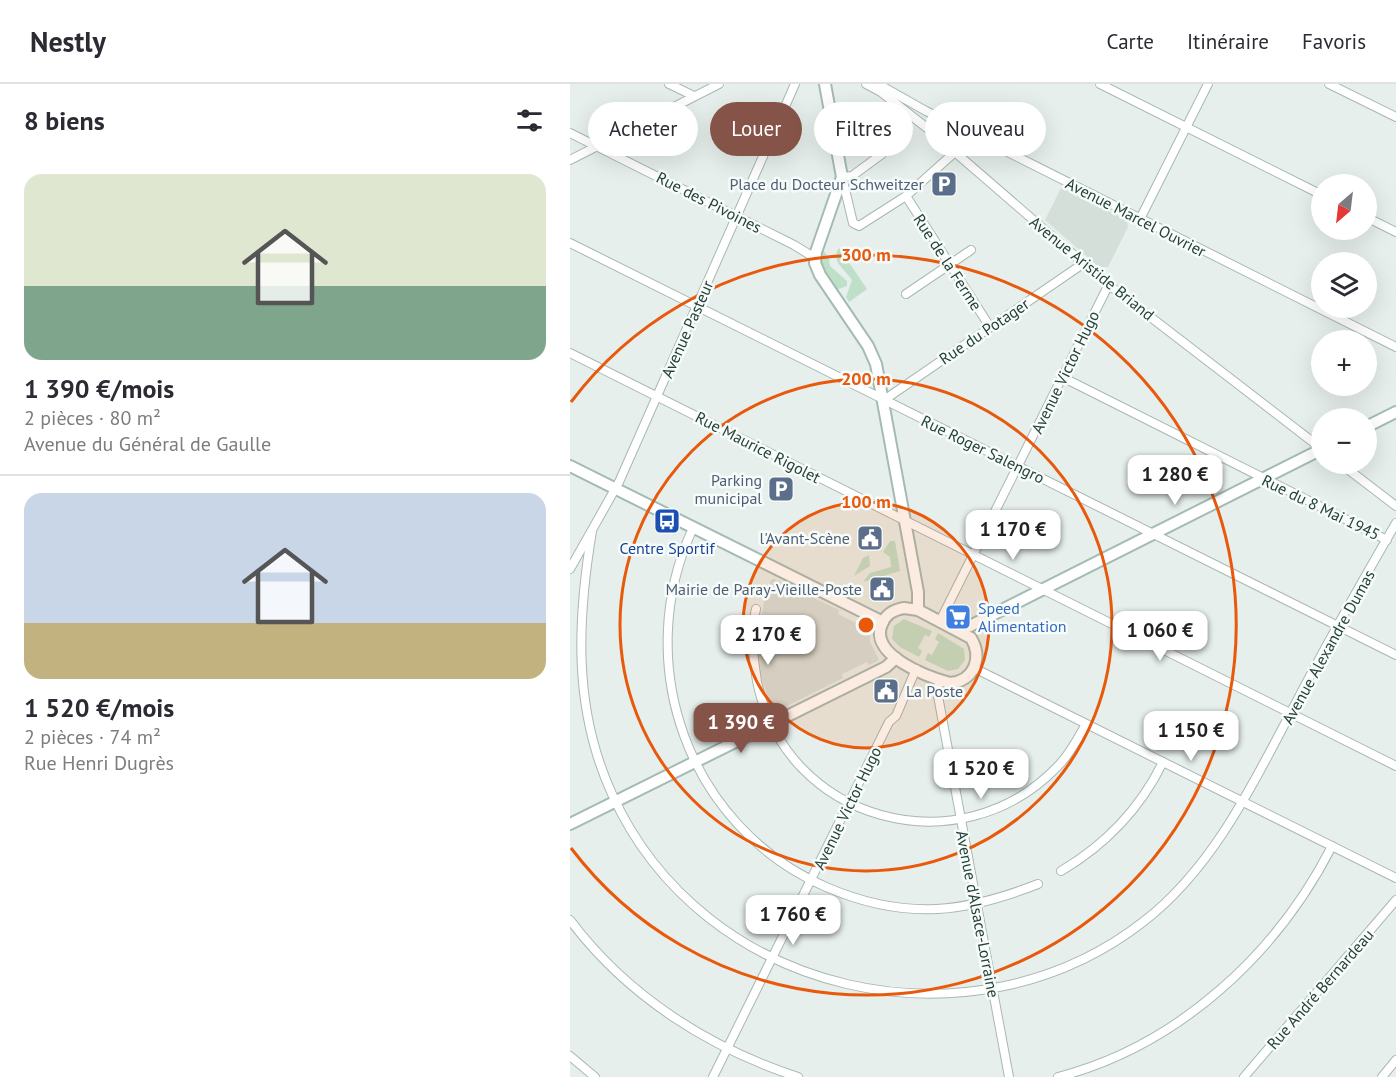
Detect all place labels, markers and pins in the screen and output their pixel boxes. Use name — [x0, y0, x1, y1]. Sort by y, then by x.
parking icon: Place du Docteur Schweitzer — [929, 169, 959, 199]
place label: Place du Docteur Schweitzer — [729, 174, 925, 194]
pin: 1 280 € — [1120, 455, 1230, 506]
place label: Parking municipal — [695, 470, 762, 508]
parking icon: Parking municipal — [766, 474, 796, 504]
bus stop icon: Centre Sportif — [652, 506, 682, 536]
pin: 1 170 € — [958, 510, 1068, 561]
public building icon: l'Avant-Scène — [855, 523, 885, 553]
place label: l'Avant-Scène — [760, 528, 850, 548]
place label: Centre Sportif — [619, 538, 715, 558]
public building icon: Mairie de Paray-Vieille-Poste — [867, 574, 897, 604]
place label: Mairie de Paray-Vieille-Poste — [665, 579, 862, 599]
place label: Speed Alimentation — [978, 598, 1067, 636]
supermarket icon: Speed Alimentation — [943, 602, 973, 632]
pin: 1 060 € — [1105, 611, 1215, 662]
pin: 2 170 € — [713, 615, 823, 666]
centre of rings — [856, 615, 876, 635]
public building icon: La Poste — [871, 676, 901, 706]
place label: La Poste — [906, 681, 963, 701]
pin: 1 390 € — [686, 703, 796, 754]
pin: 1 150 € — [1136, 711, 1246, 762]
pin: 1 520 € — [926, 749, 1036, 800]
pin: 1 760 € — [738, 895, 848, 946]

